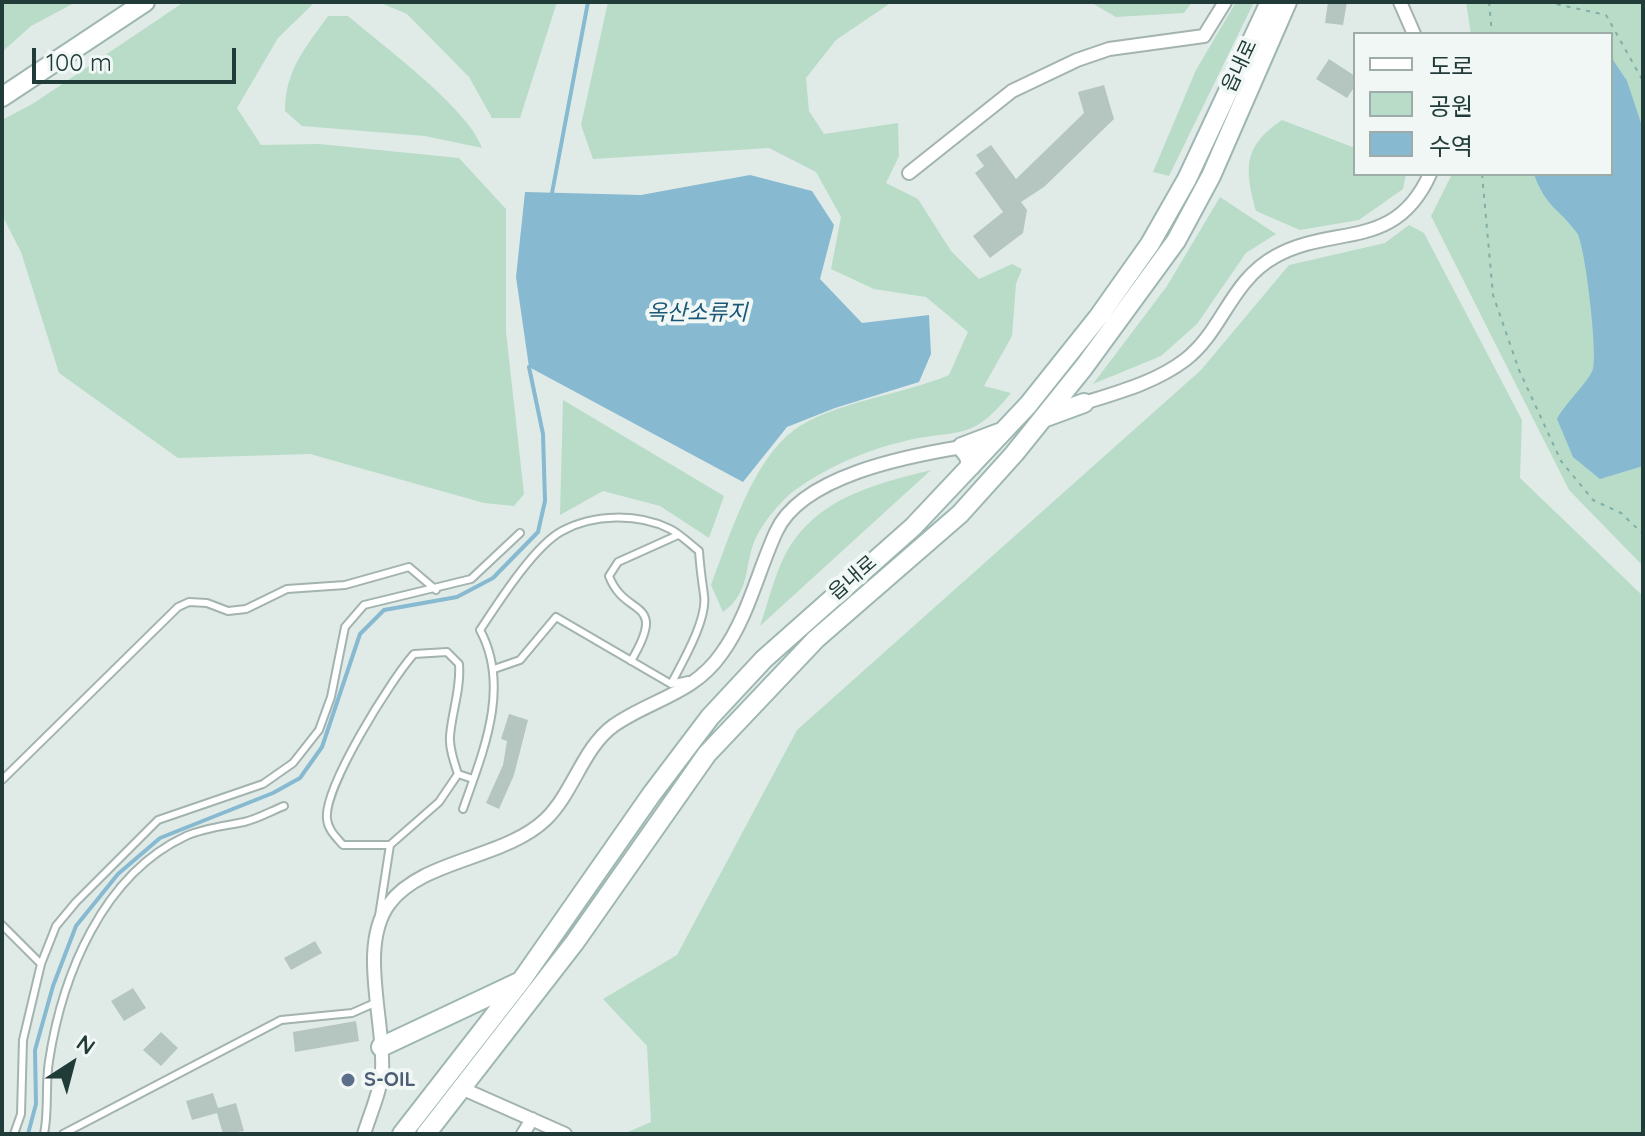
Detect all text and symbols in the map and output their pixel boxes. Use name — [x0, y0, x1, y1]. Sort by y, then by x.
scale bar — [36, 32, 240, 82]
legend — [1353, 32, 1613, 176]
street label: 읍내로 — [1217, 36, 1263, 96]
text: 100 m — [46, 47, 112, 77]
text: 도로 — [1429, 51, 1473, 81]
text: 공원 — [1429, 91, 1473, 121]
text: 수역 — [1429, 131, 1473, 161]
water label: 옥산소류지 — [646, 300, 748, 326]
street label: 읍내로 — [824, 551, 882, 605]
north arrow — [32, 1024, 112, 1104]
text: N — [71, 1029, 101, 1061]
place label: S-OIL — [364, 1068, 416, 1092]
marker: S-OIL — [339, 1071, 357, 1089]

